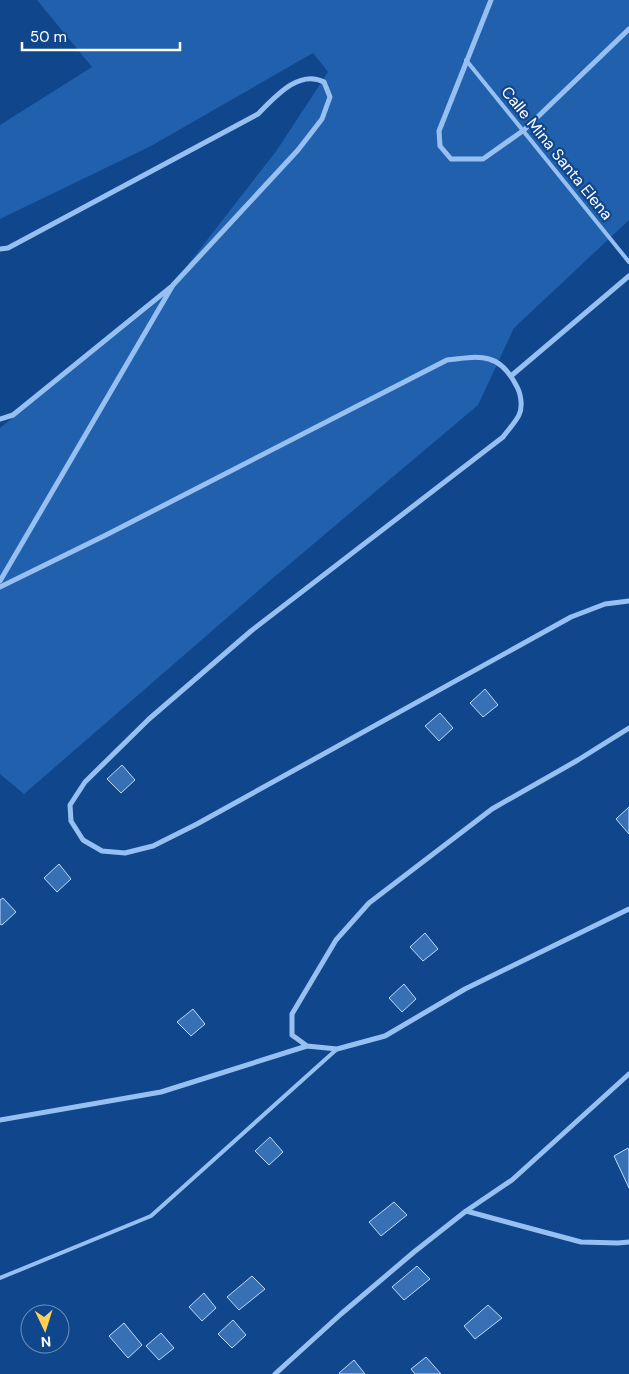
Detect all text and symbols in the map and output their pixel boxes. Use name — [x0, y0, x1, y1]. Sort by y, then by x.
scale bar — [22, 20, 180, 52]
text: 50 m — [30, 27, 67, 47]
street label: Calle Mina Santa Elena — [497, 82, 617, 224]
north arrow — [20, 1304, 70, 1354]
text: N — [40, 1333, 52, 1351]

